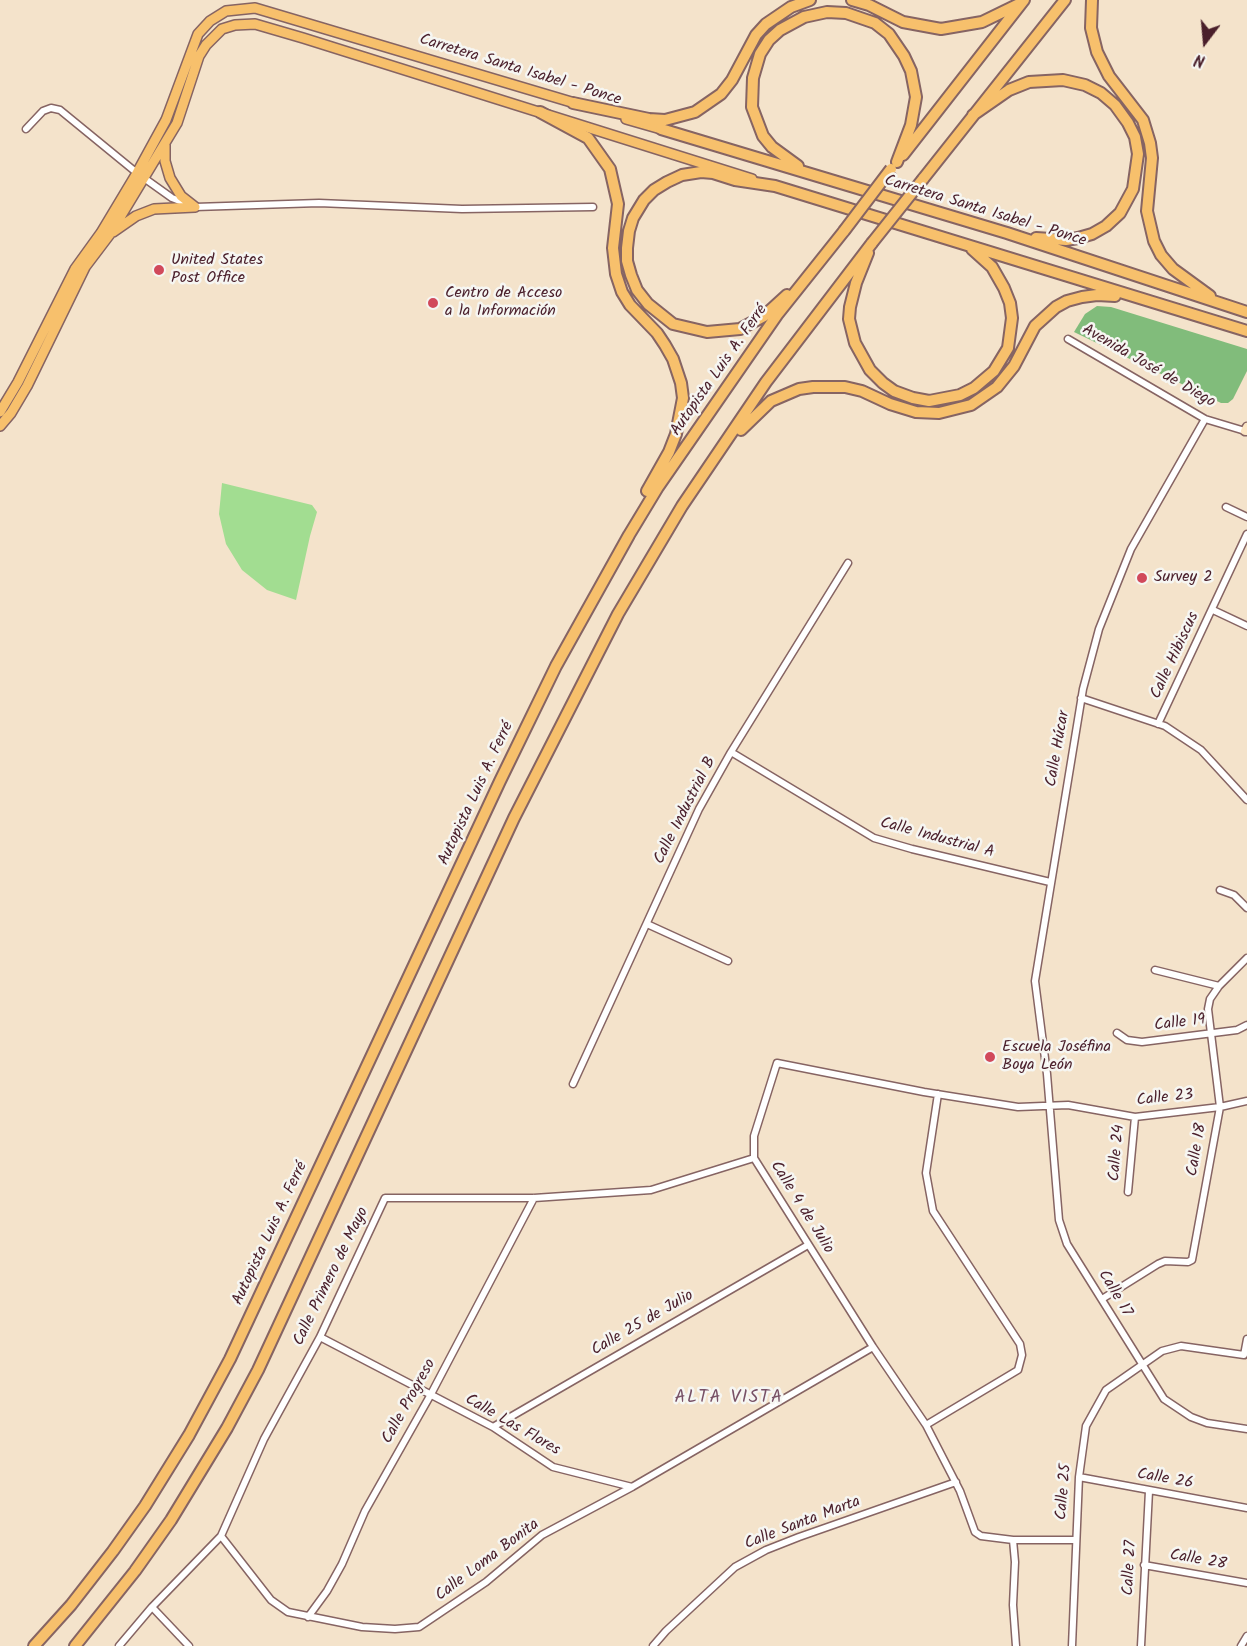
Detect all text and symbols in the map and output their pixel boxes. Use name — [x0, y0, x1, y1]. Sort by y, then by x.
north arrow — [1175, 12, 1235, 72]
street label: Carretera Santa Isabel - Ponce — [417, 31, 623, 111]
text: N — [1192, 46, 1208, 73]
street label: Carretera Santa Isabel - Ponce — [882, 172, 1088, 252]
place label: United States Post Office — [171, 251, 263, 289]
marker: United States Post Office — [152, 263, 166, 277]
place label: Centro de Acceso a la Información — [445, 284, 562, 322]
marker: Centro de Acceso a la Información — [426, 296, 440, 310]
street label: Autopista Luis A. Ferré — [667, 302, 773, 440]
street label: Avenida José de Diego — [1078, 321, 1218, 413]
place label: Survey 2 — [1154, 568, 1213, 588]
marker: Survey 2 — [1135, 571, 1149, 585]
street label: Calle Hibiscus — [1147, 609, 1205, 703]
street label: Calle Húcar — [1043, 709, 1075, 789]
street label: Autopista Luis A. Ferré — [435, 719, 519, 869]
street label: Calle Industrial B — [651, 754, 721, 868]
street label: Calle Industrial A — [878, 815, 996, 863]
street label: Calle 19 — [1153, 1011, 1207, 1037]
place label: Escuela Joséfina Boya León — [1002, 1038, 1111, 1076]
marker: Escuela Joséfina Boya León — [983, 1050, 997, 1064]
street label: Calle 23 — [1136, 1086, 1194, 1112]
street label: Calle 18 — [1184, 1122, 1212, 1178]
street label: Calle 24 — [1106, 1124, 1130, 1182]
street label: Calle 4 de Julio — [765, 1158, 837, 1258]
street label: Autopista Luis A. Ferré — [229, 1159, 313, 1309]
street label: Calle Primero de Mayo — [290, 1205, 374, 1349]
street label: Calle 17 — [1093, 1267, 1135, 1321]
street label: Calle 25 de Julio — [589, 1287, 697, 1361]
street label: Calle Progreso — [379, 1356, 441, 1448]
district label: ALTA VISTA — [675, 1388, 783, 1410]
street label: Calle Las Flores — [461, 1391, 563, 1461]
street label: Calle 25 — [1053, 1463, 1077, 1521]
street label: Calle 26 — [1135, 1466, 1195, 1494]
street label: Calle Santa Marta — [742, 1493, 864, 1555]
street label: Calle Loma Bonita — [432, 1516, 544, 1606]
street label: Calle 27 — [1120, 1540, 1142, 1596]
street label: Calle 28 — [1168, 1547, 1228, 1575]

